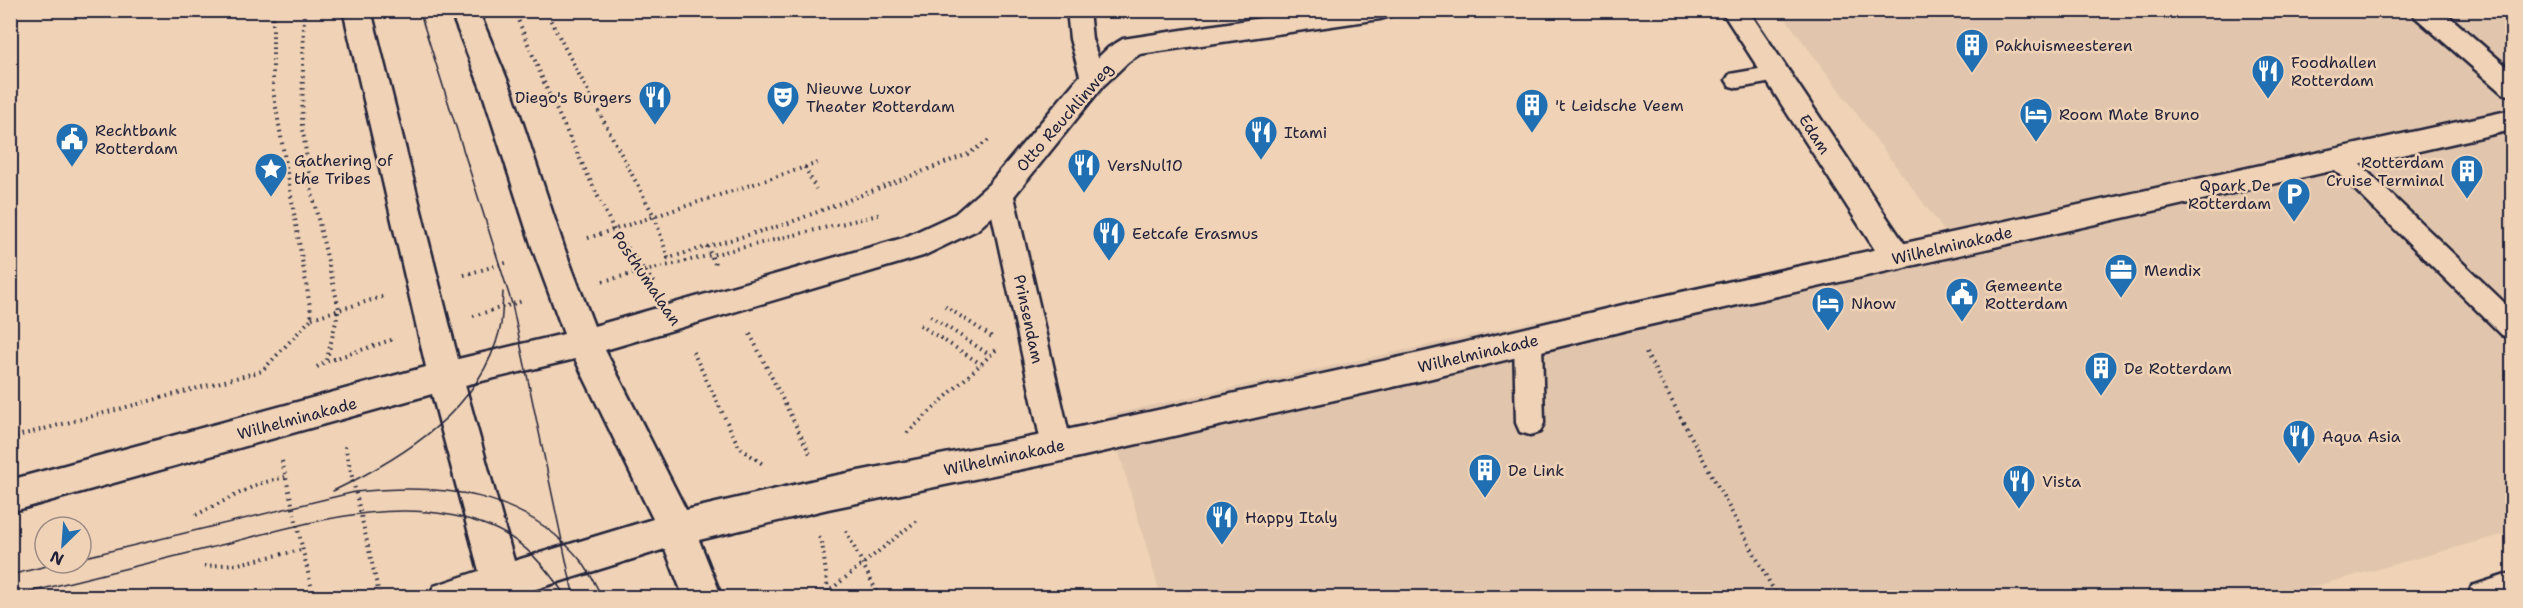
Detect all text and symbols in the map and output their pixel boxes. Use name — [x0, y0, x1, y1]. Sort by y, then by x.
building icon: Pakhuismeesteren — [1954, 27, 1990, 74]
place label: Pakhuismeesteren — [1995, 35, 2133, 56]
place label: Foodhallen Rotterdam — [2291, 52, 2377, 91]
restaurant icon: Foodhallen Rotterdam — [2250, 53, 2286, 100]
street label: Otto Reuchlinweg — [1011, 59, 1117, 176]
place label: Nieuwe Luxor Theater Rotterdam — [806, 78, 955, 117]
restaurant icon: Diego's Burgers — [637, 79, 673, 126]
theatre icon: Nieuwe Luxor Theater Rotterdam — [765, 79, 801, 126]
place label: Diego's Burgers — [515, 87, 632, 108]
building icon: 't Leidsche Veem — [1514, 87, 1550, 134]
place label: 't Leidsche Veem — [1555, 95, 1684, 116]
hotel icon: Room Mate Bruno — [2018, 96, 2054, 143]
place label: Room Mate Bruno — [2059, 104, 2199, 125]
street label: Edam — [1794, 110, 1835, 158]
restaurant icon: Itami — [1243, 114, 1279, 161]
place label: Rechtbank Rotterdam — [95, 120, 178, 159]
public building icon: Rechtbank Rotterdam — [54, 121, 90, 168]
place label: Itami — [1284, 122, 1327, 143]
restaurant icon: VersNul10 — [1066, 147, 1102, 194]
place label: Gathering of the Tribes — [294, 150, 394, 189]
place icon: Gathering of the Tribes — [253, 151, 289, 198]
place label: Rotterdam Cruise Terminal — [2326, 152, 2444, 191]
building icon: Rotterdam Cruise Terminal — [2449, 153, 2485, 200]
place label: VersNul10 — [1107, 155, 1183, 176]
place label: Qpark De Rotterdam — [2188, 175, 2271, 214]
parking icon: Qpark De Rotterdam — [2276, 176, 2312, 223]
restaurant icon: Eetcafe Erasmus — [1091, 215, 1127, 262]
street label: Wilhelminakade — [1890, 221, 2015, 270]
place label: Eetcafe Erasmus — [1132, 223, 1259, 244]
street label: Posthumalaan — [607, 227, 686, 330]
office icon: Mendix — [2103, 252, 2139, 299]
place label: Mendix — [2144, 260, 2201, 281]
street label: Prinsendam — [1009, 273, 1048, 366]
place label: Gemeente Rotterdam — [1985, 275, 2068, 314]
public building icon: Gemeente Rotterdam — [1944, 276, 1980, 323]
hotel icon: Nhow — [1810, 285, 1846, 332]
place label: Nhow — [1851, 293, 1896, 314]
street label: Wilhelminakade — [1416, 329, 1541, 378]
building icon: De Rotterdam — [2083, 350, 2119, 397]
place label: De Rotterdam — [2124, 358, 2232, 379]
street label: Wilhelminakade — [235, 392, 359, 445]
restaurant icon: Aqua Asia — [2281, 418, 2317, 465]
place label: Aqua Asia — [2322, 426, 2401, 447]
street label: Wilhelminakade — [942, 434, 1067, 481]
building icon: De Link — [1467, 452, 1503, 499]
place label: De Link — [1508, 460, 1565, 481]
restaurant icon: Vista — [2001, 463, 2037, 510]
place label: Vista — [2042, 471, 2081, 492]
restaurant icon: Happy Italy — [1204, 499, 1240, 546]
place label: Happy Italy — [1245, 507, 1338, 528]
north arrow — [33, 515, 93, 575]
text: N — [47, 546, 67, 570]

